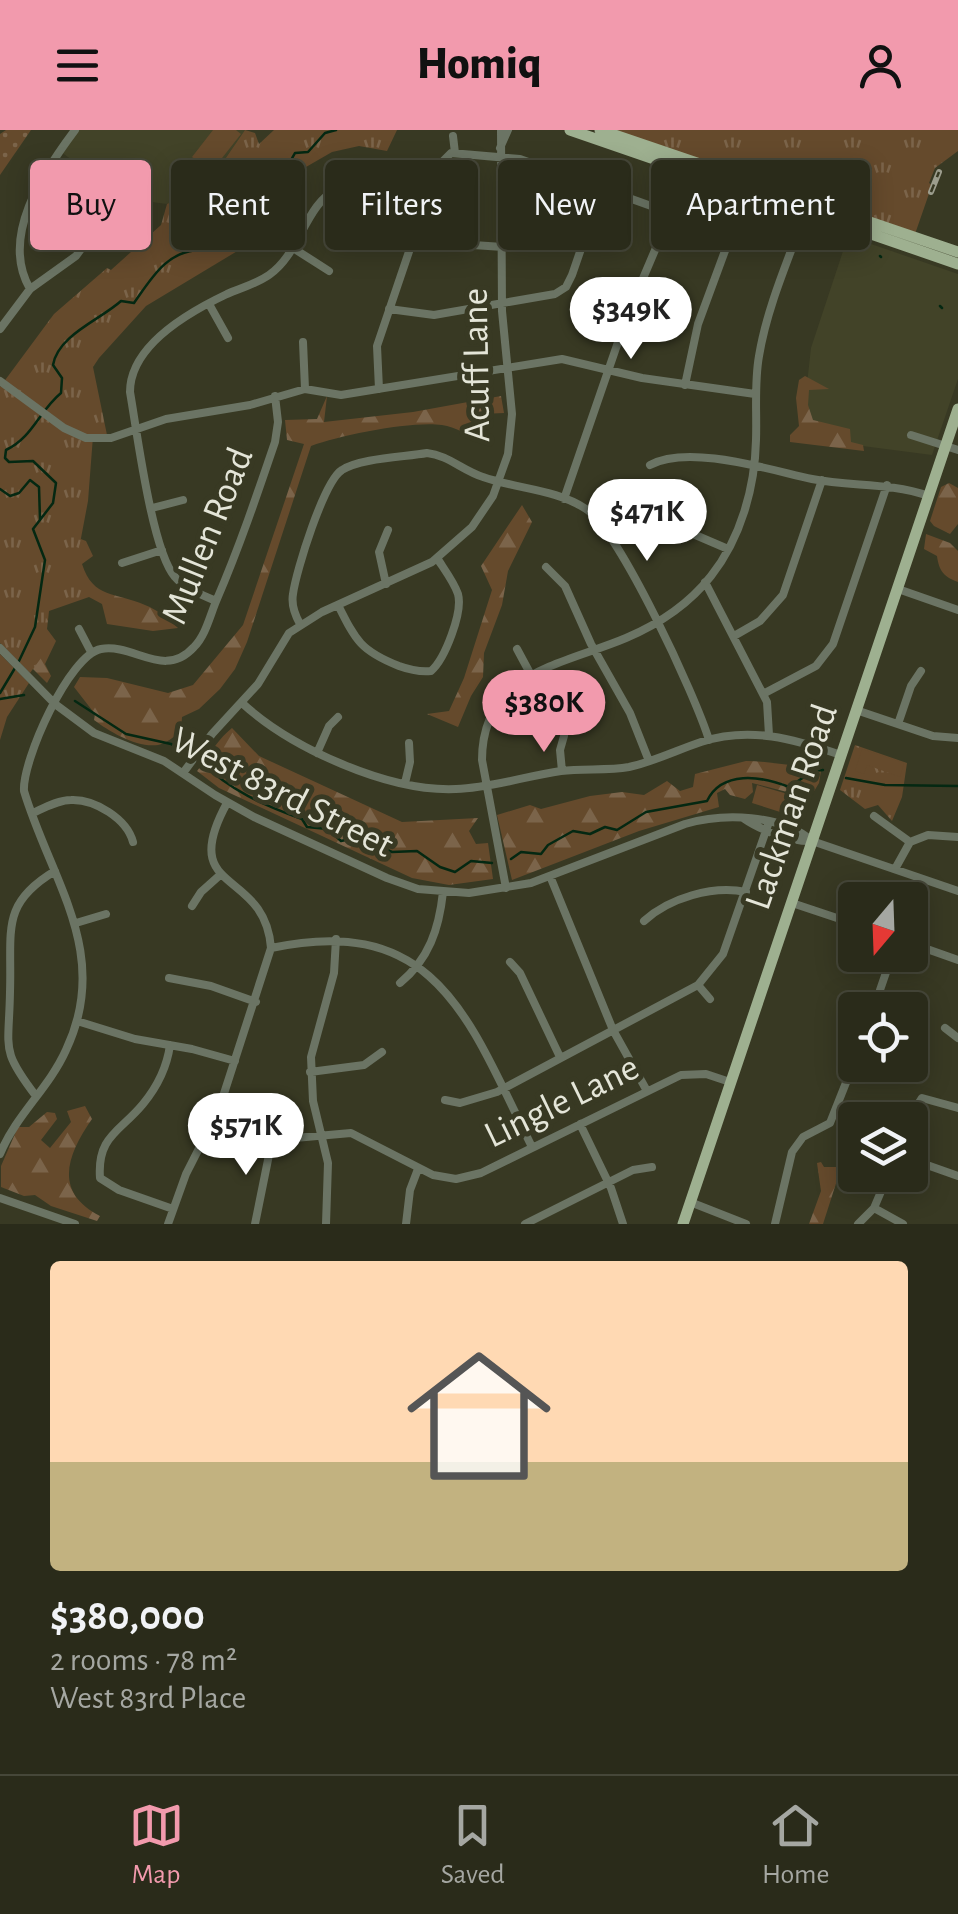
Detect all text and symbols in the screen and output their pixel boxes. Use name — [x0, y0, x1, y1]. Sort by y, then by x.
icon: menu — [50, 38, 105, 93]
icon: person — [853, 38, 908, 93]
text: Homiq — [416, 42, 542, 87]
chip: Buy — [30, 160, 151, 250]
chip: Rent — [171, 160, 305, 250]
chip: Filters — [325, 160, 478, 250]
chip: New — [498, 160, 631, 250]
chip: Apartment — [651, 160, 870, 250]
pin: $349K — [561, 277, 701, 362]
street label: Acuff Lane — [457, 288, 497, 442]
text: $349K — [592, 293, 670, 325]
street label: Mullen Road — [155, 442, 261, 630]
pin: $471K — [577, 479, 717, 564]
text: $471K — [610, 495, 684, 527]
pin: $380K — [474, 670, 614, 755]
text: $380K — [504, 686, 584, 718]
street label: Lackman Road — [739, 699, 845, 915]
street label: West 83rd Street — [165, 721, 399, 865]
north arrow — [838, 882, 928, 972]
map controls — [838, 882, 928, 1192]
button: locate — [838, 992, 928, 1082]
street label: Lingle Lane — [479, 1048, 645, 1156]
pin: $571K — [176, 1093, 316, 1178]
button: layers — [838, 1102, 928, 1192]
text: $571K — [210, 1109, 282, 1141]
icon: home — [389, 1326, 569, 1506]
text: $380,000 — [50, 1595, 205, 1637]
text: 2 rooms · 78 m² — [50, 1644, 237, 1676]
text: West 83rd Place — [50, 1682, 246, 1714]
tab: Map — [129, 1798, 184, 1892]
tab: Saved — [441, 1798, 505, 1892]
tab: Home — [762, 1798, 829, 1892]

